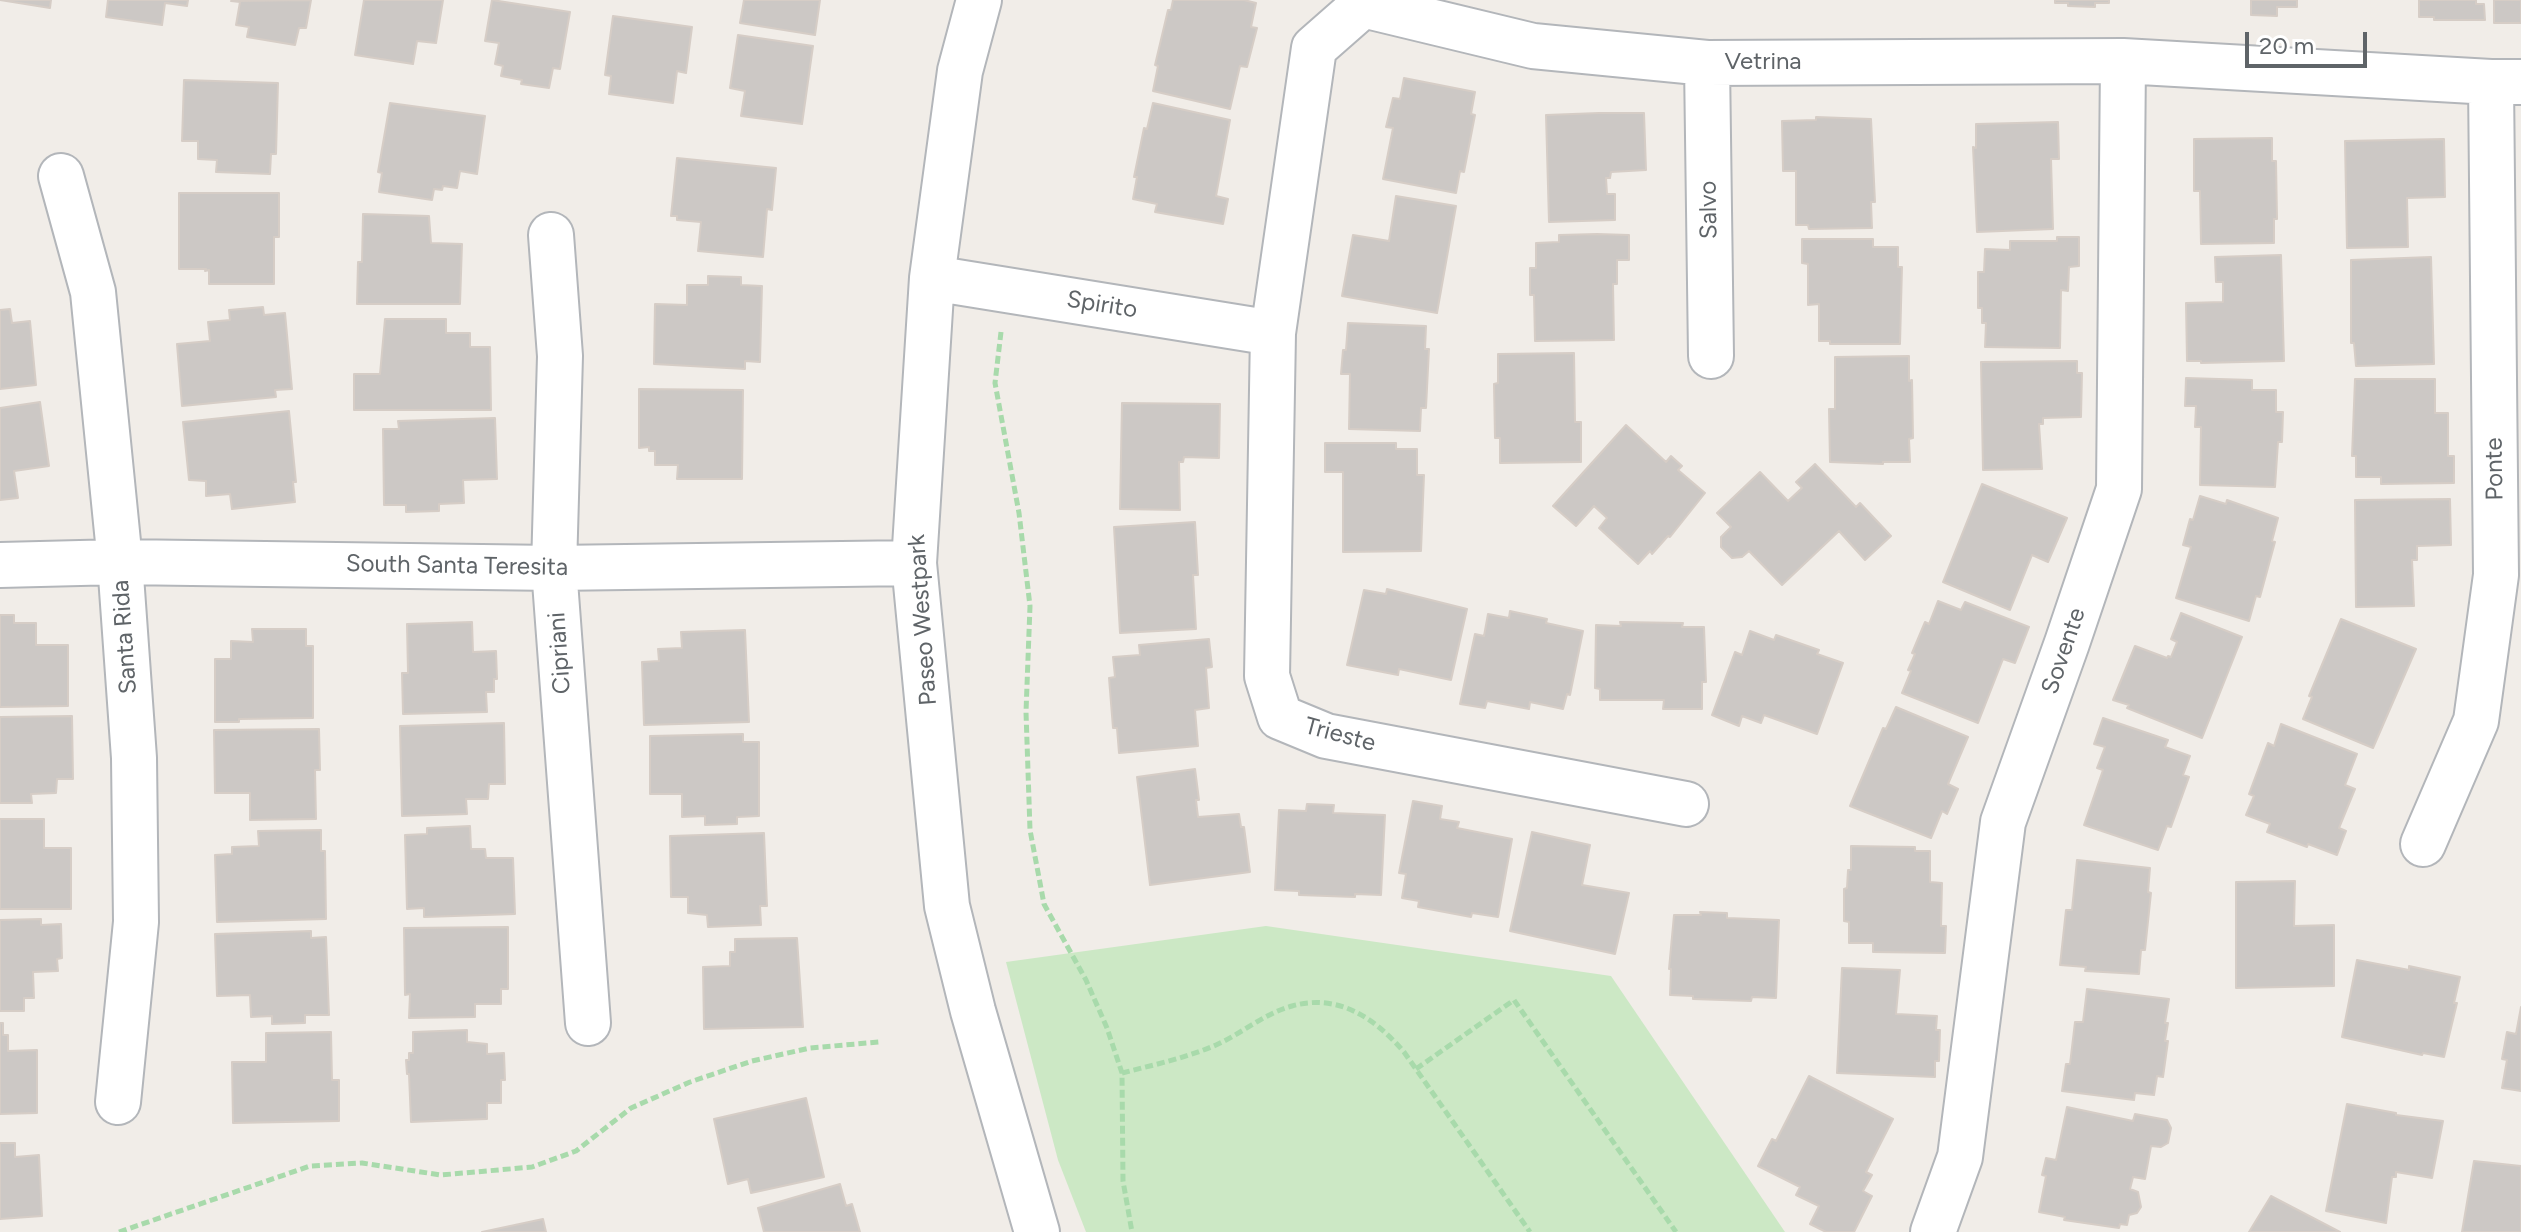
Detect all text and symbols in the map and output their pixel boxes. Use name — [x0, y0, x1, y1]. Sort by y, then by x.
scale bar — [2249, 16, 2371, 66]
text: 20 m — [2259, 31, 2314, 60]
street label: Vetrina — [1724, 48, 1802, 76]
street label: Salvo — [1694, 181, 1724, 239]
street label: Spirito — [1065, 285, 1139, 325]
street label: Ponte — [2480, 437, 2510, 501]
street label: Paseo Westpark — [903, 533, 943, 707]
street label: South Santa Teresita — [346, 550, 568, 582]
street label: Santa Rida — [107, 579, 143, 695]
street label: Sovente — [2036, 604, 2092, 698]
street label: Cipriani — [543, 611, 577, 695]
street label: Trieste — [1301, 712, 1379, 758]

